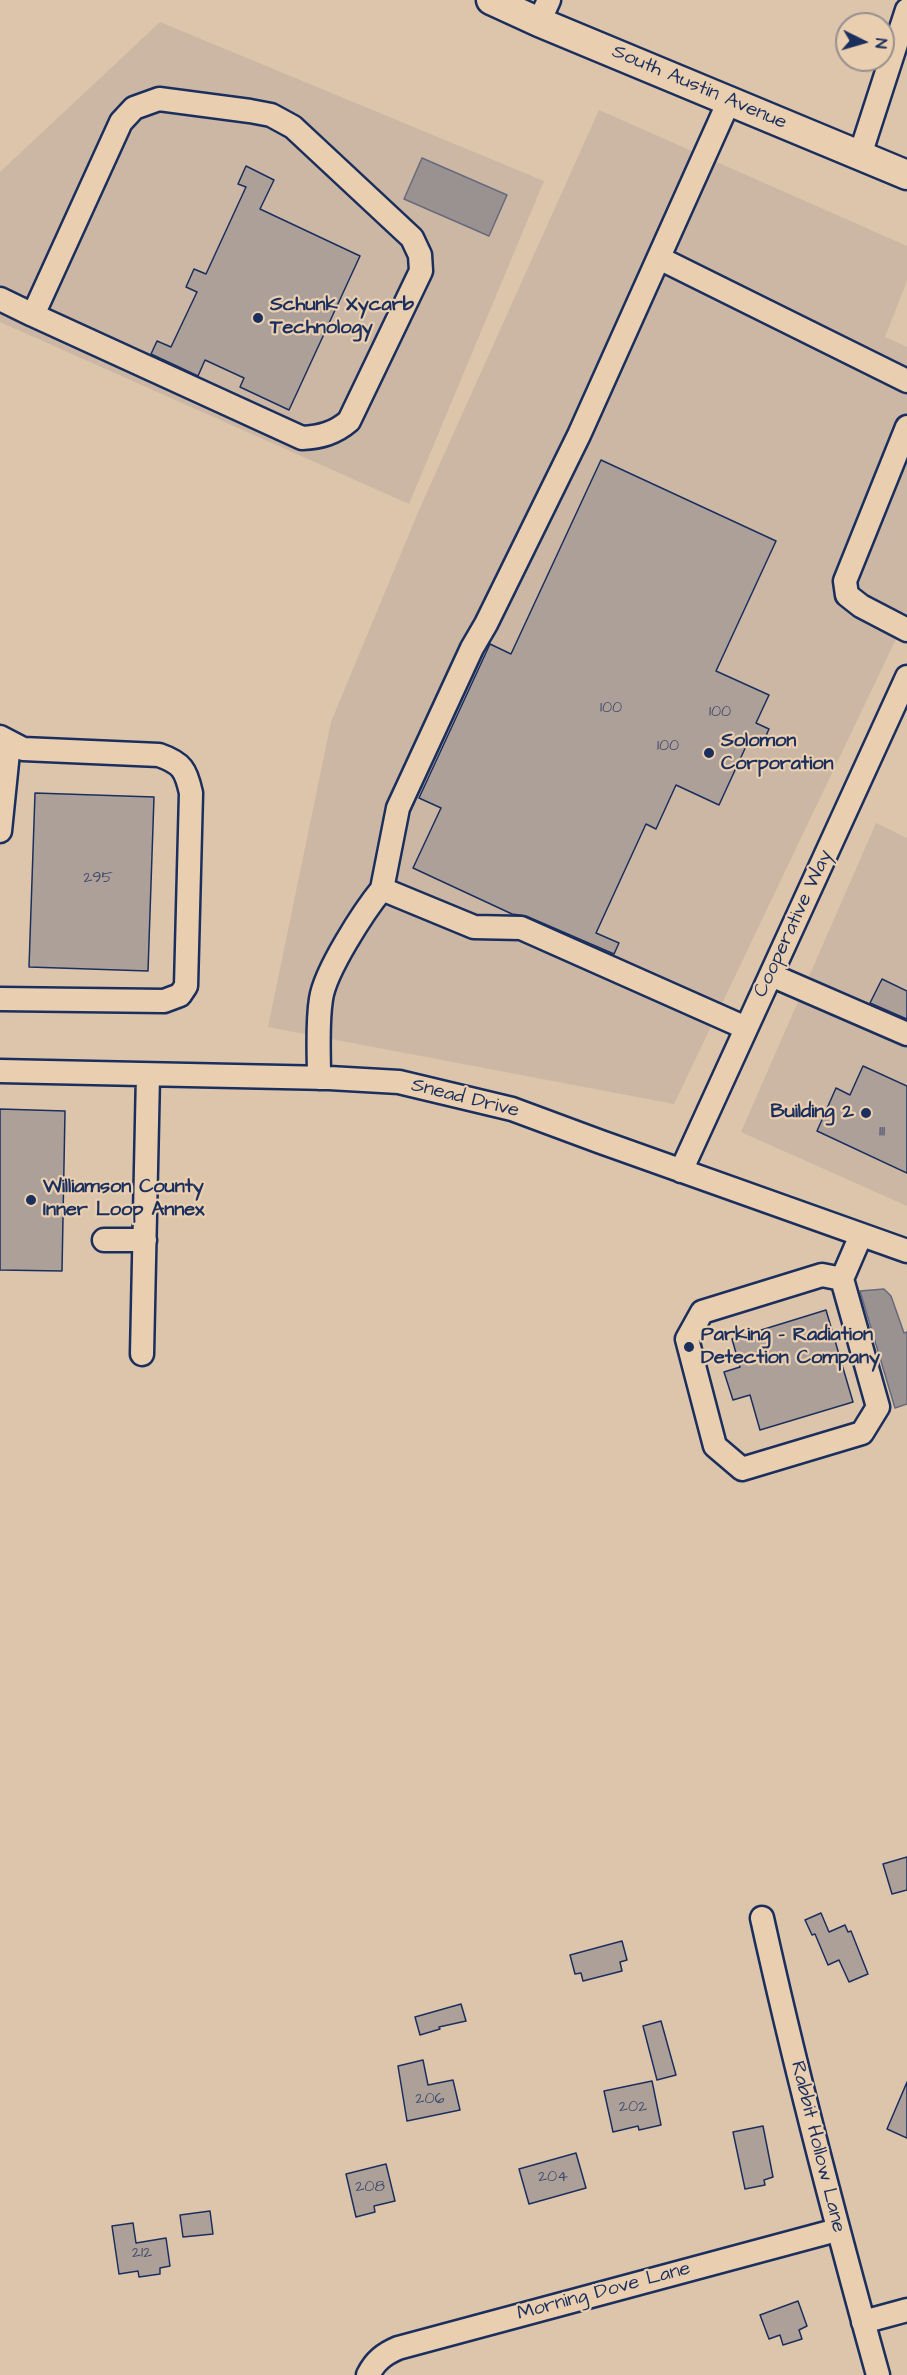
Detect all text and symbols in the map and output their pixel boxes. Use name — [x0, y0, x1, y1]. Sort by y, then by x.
north arrow — [835, 12, 895, 72]
text: N — [870, 37, 892, 49]
street label: South Austin Avenue — [608, 40, 790, 136]
place label: Schunk Xycarb Technology — [270, 294, 414, 341]
marker: Schunk Xycarb Technology — [251, 311, 265, 325]
house number: 100 — [600, 699, 622, 719]
house number: 100 — [709, 703, 731, 723]
place label: Solomon Corporation — [721, 730, 833, 777]
house number: 100 — [657, 737, 679, 757]
marker: Solomon Corporation — [702, 746, 716, 760]
street label: Cooperative Way — [749, 846, 839, 1002]
house number: 295 — [83, 869, 113, 889]
street label: Snead Drive — [409, 1074, 521, 1124]
place label: Building 2 — [770, 1101, 854, 1125]
marker: Building 2 — [859, 1106, 873, 1120]
house number: 111 — [879, 1123, 885, 1143]
place label: Williamson County Inner Loop Annex — [43, 1176, 204, 1223]
marker: Williamson County Inner Loop Annex — [24, 1193, 38, 1207]
place label: Parking - Radiation Detection Company — [701, 1324, 880, 1371]
marker: Parking - Radiation Detection Company — [682, 1340, 696, 1354]
street label: Rabbit Hollow Lane — [784, 2059, 850, 2235]
house number: 206 — [415, 2090, 445, 2110]
house number: 202 — [619, 2098, 647, 2118]
house number: 204 — [538, 2168, 568, 2188]
house number: 208 — [355, 2178, 385, 2198]
house number: 212 — [132, 2244, 152, 2264]
street label: Morning Dove Lane — [515, 2257, 693, 2327]

